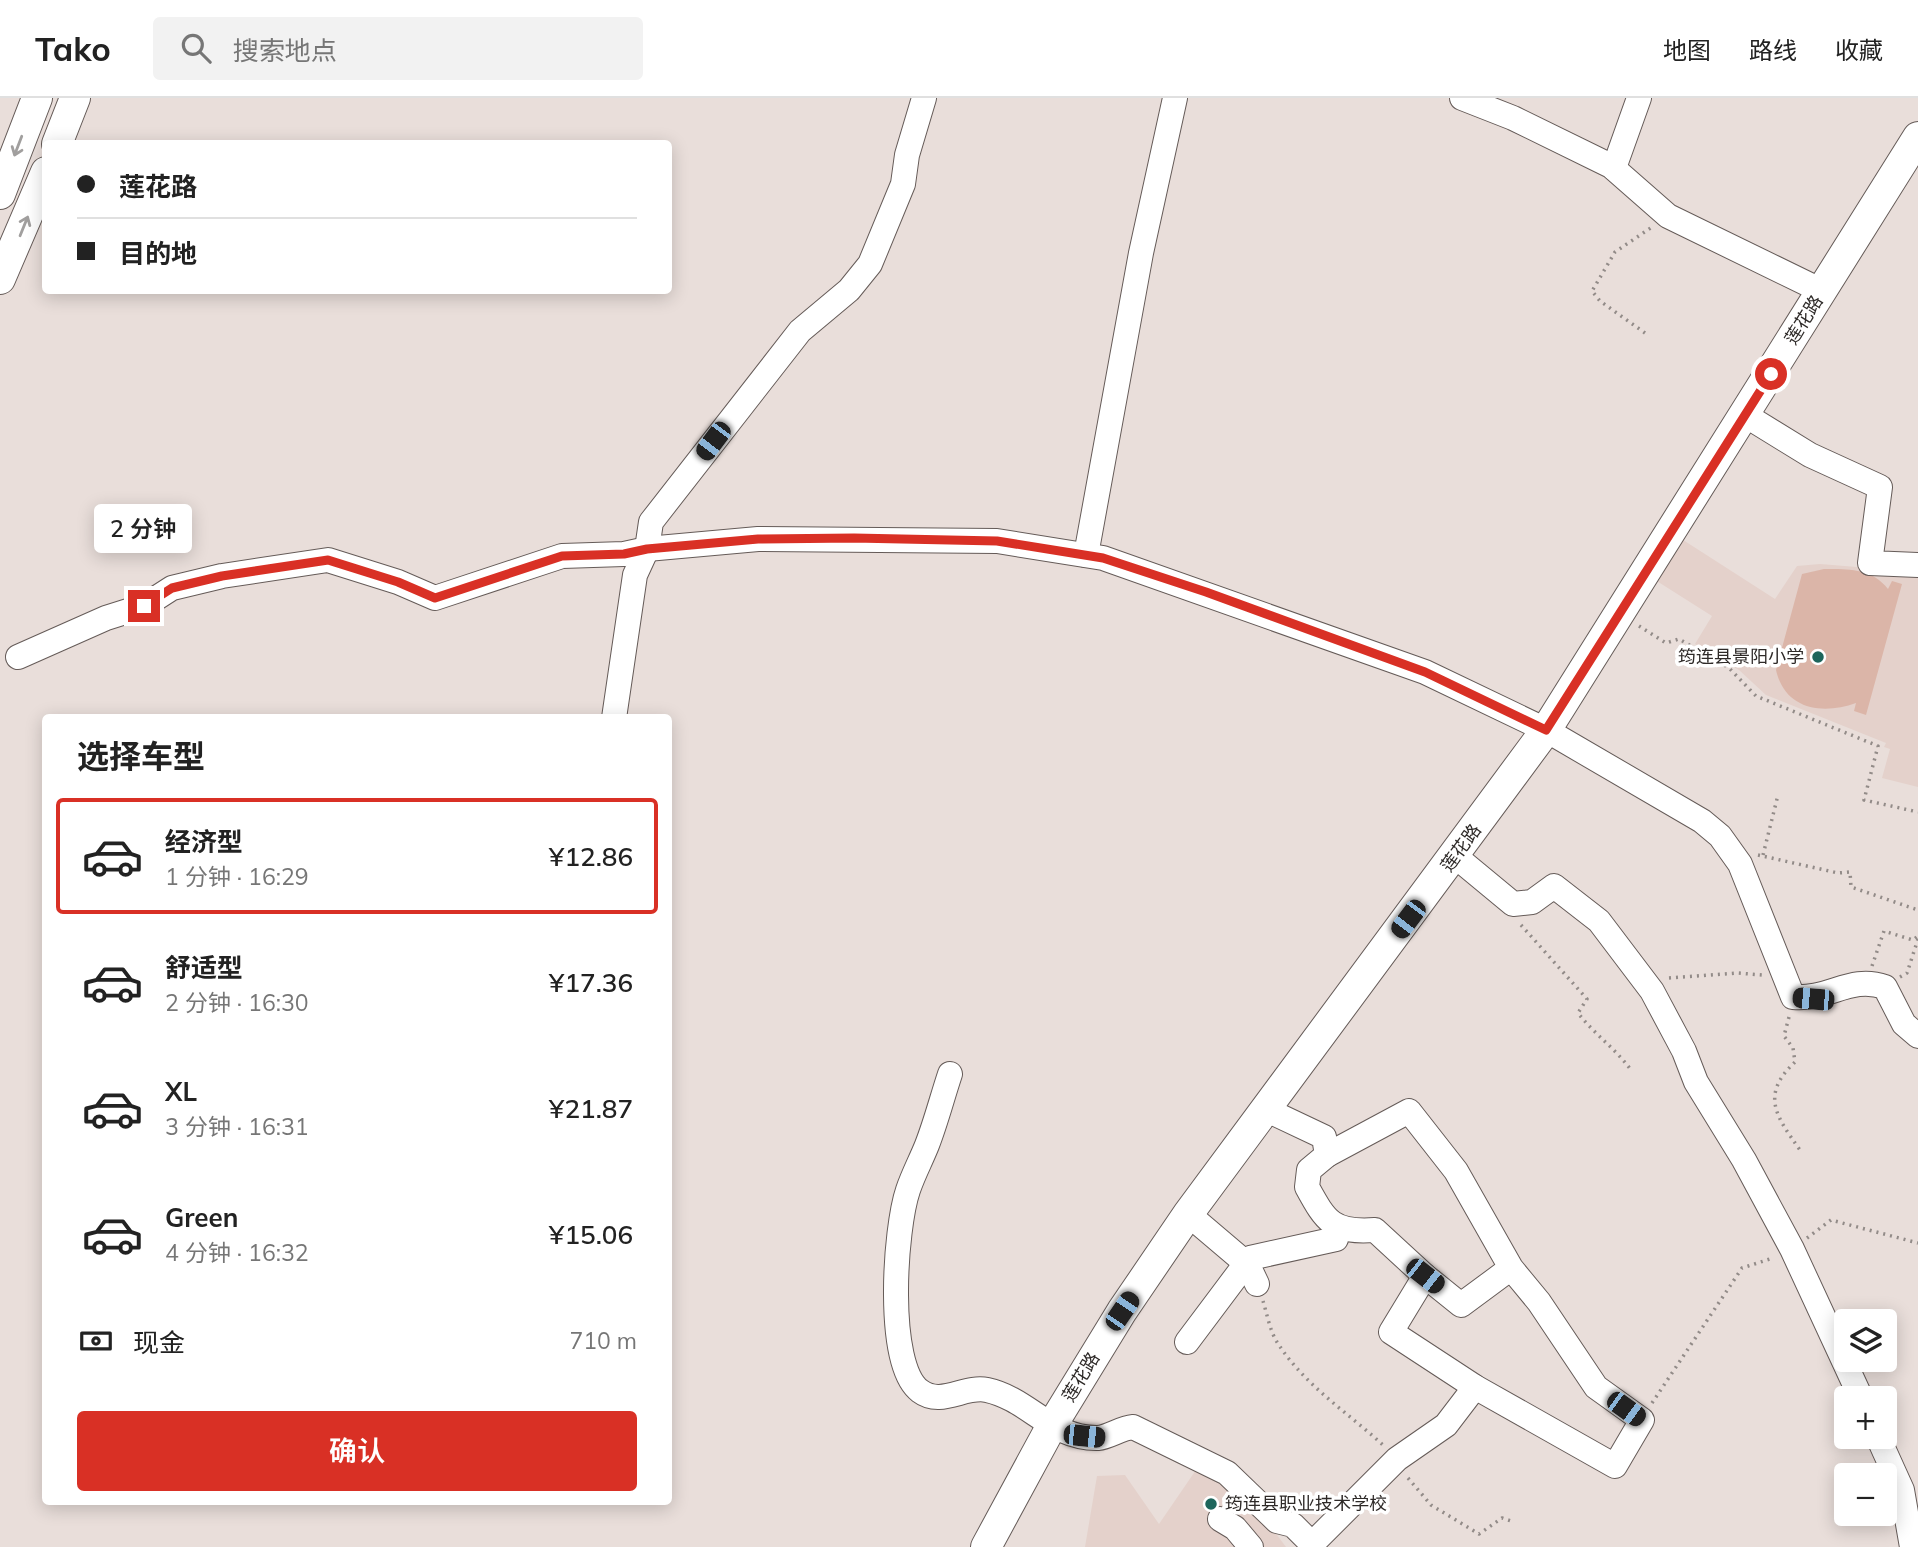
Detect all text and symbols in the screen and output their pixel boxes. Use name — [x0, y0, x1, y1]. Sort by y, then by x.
search box — [153, 17, 643, 80]
text: Tako — [35, 28, 111, 69]
icon: search — [177, 29, 215, 67]
text: 搜索地点 — [233, 34, 337, 67]
text: 地图 — [1663, 35, 1711, 65]
text: 路线 — [1749, 35, 1797, 65]
text: 收藏 — [1835, 35, 1883, 65]
one-way arrow — [11, 135, 24, 156]
text: 莲花路 — [119, 170, 197, 203]
one-way arrow — [18, 216, 31, 237]
text: 目的地 — [119, 237, 197, 270]
street label: 莲花路 — [1780, 291, 1828, 349]
route start — [1755, 358, 1787, 390]
car — [692, 418, 735, 464]
callout: 2 分钟 — [95, 504, 193, 554]
text: 2 分钟 — [110, 514, 176, 543]
route end — [128, 590, 160, 622]
place label: 筠连县景阳小学 — [1678, 645, 1804, 668]
marker: 筠连县景阳小学 — [1810, 649, 1826, 665]
text: 选择车型 — [77, 736, 205, 776]
street label: 莲花路 — [1435, 819, 1486, 876]
icon: car — [81, 825, 144, 888]
text: 经济型 — [165, 825, 243, 858]
text: ¥12.86 — [549, 840, 633, 873]
text: 1 分钟 · 16:29 — [165, 862, 309, 891]
car — [1387, 896, 1430, 942]
icon: car — [81, 951, 144, 1014]
text: 舒适型 — [165, 951, 243, 984]
text: ¥17.36 — [549, 966, 633, 999]
car — [1792, 987, 1835, 1011]
text: 2 分钟 · 16:30 — [165, 988, 309, 1017]
text: XL — [165, 1075, 197, 1108]
icon: car — [81, 1077, 144, 1140]
text: ¥21.87 — [549, 1092, 633, 1125]
text: 3 分钟 · 16:31 — [165, 1112, 309, 1141]
text: Green — [165, 1201, 238, 1234]
icon: car — [81, 1203, 144, 1266]
text: ¥15.06 — [549, 1218, 633, 1251]
text: 4 分钟 · 16:32 — [165, 1238, 309, 1267]
car — [1402, 1255, 1449, 1297]
car — [1102, 1288, 1143, 1334]
map controls — [1834, 1309, 1897, 1526]
button: layers — [1834, 1309, 1897, 1372]
icon: cash — [77, 1322, 115, 1360]
text: 现金 — [133, 1326, 185, 1359]
text: 710 m — [569, 1326, 637, 1355]
street label: 莲花路 — [1057, 1348, 1104, 1406]
button: + — [1834, 1386, 1897, 1449]
car — [1603, 1388, 1650, 1430]
button: 确认 — [77, 1411, 637, 1491]
car — [1063, 1423, 1106, 1449]
button: − — [1834, 1463, 1897, 1526]
place label: 筠连县职业技术学校 — [1225, 1492, 1387, 1515]
marker: 筠连县职业技术学校 — [1203, 1496, 1219, 1512]

